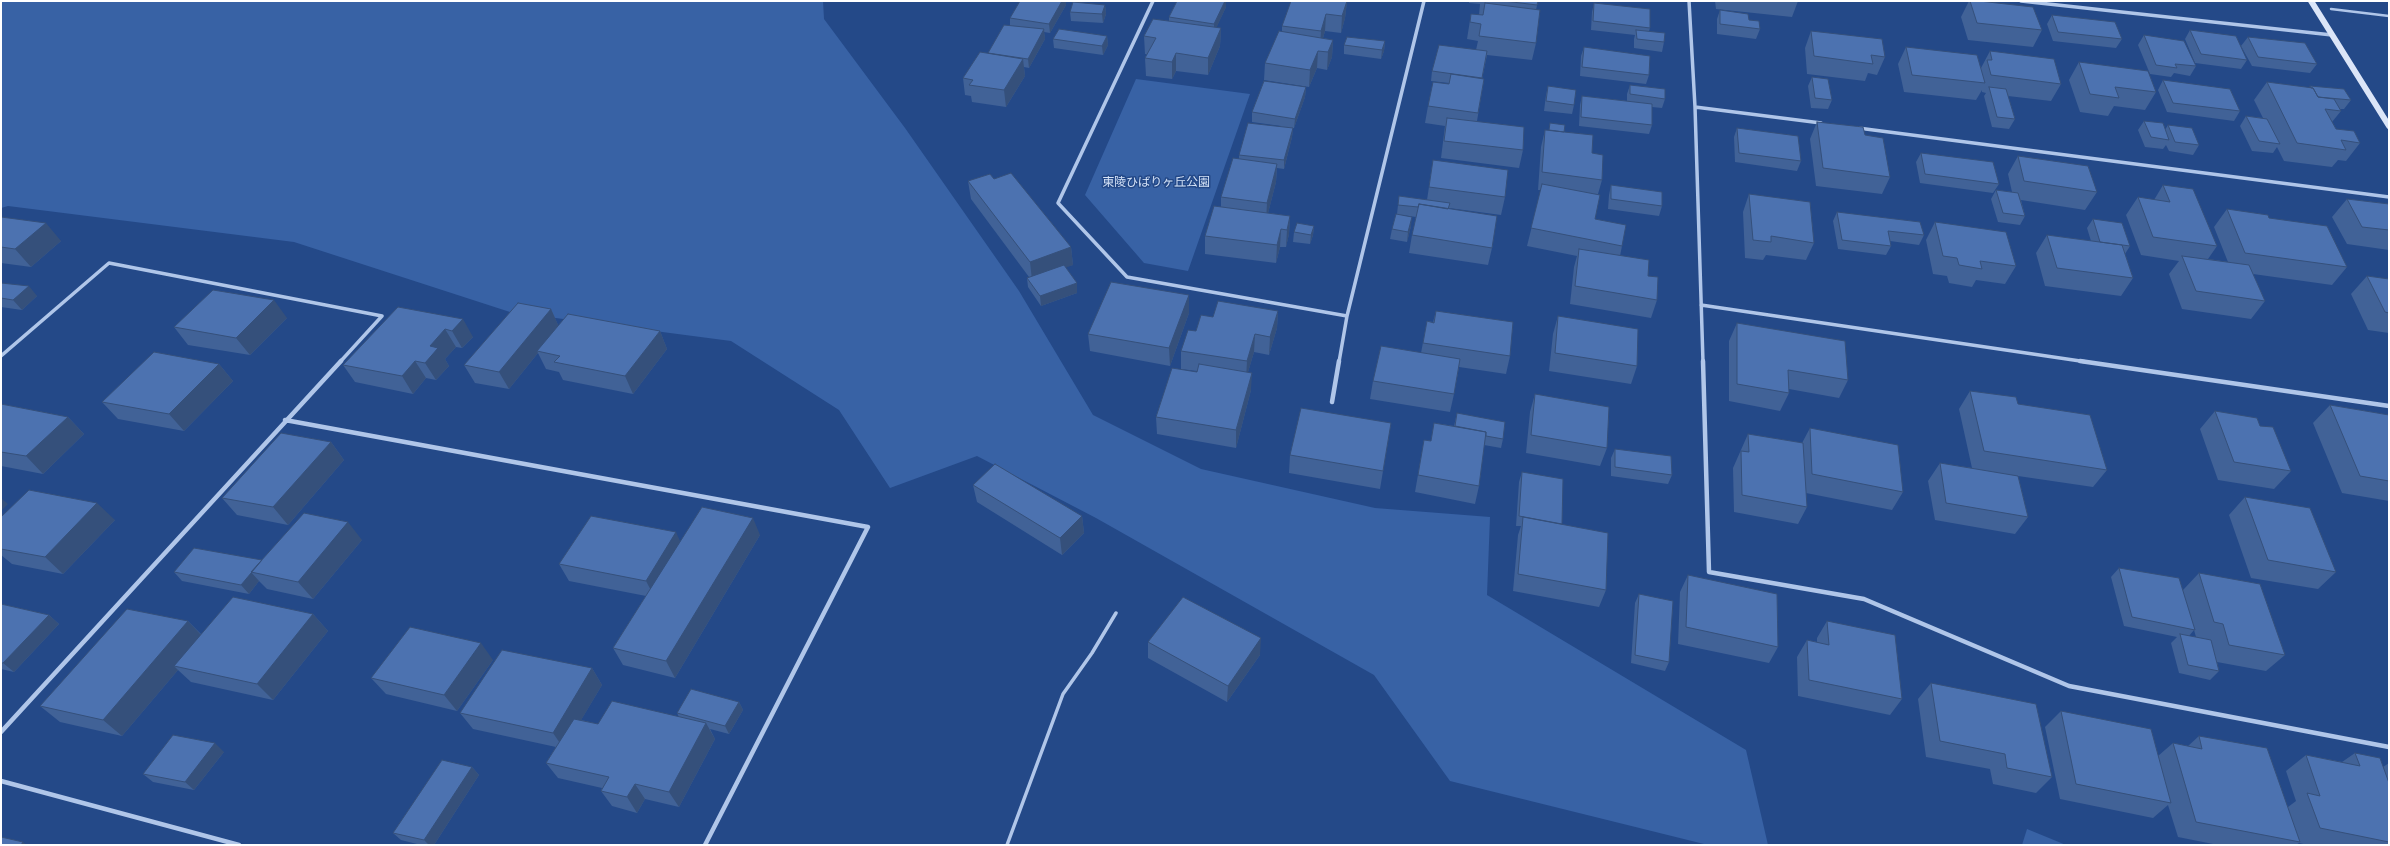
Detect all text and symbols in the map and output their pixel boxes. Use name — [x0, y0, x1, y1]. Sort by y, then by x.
park label: 東陵ひばりヶ丘公園 — [1102, 175, 1210, 189]

